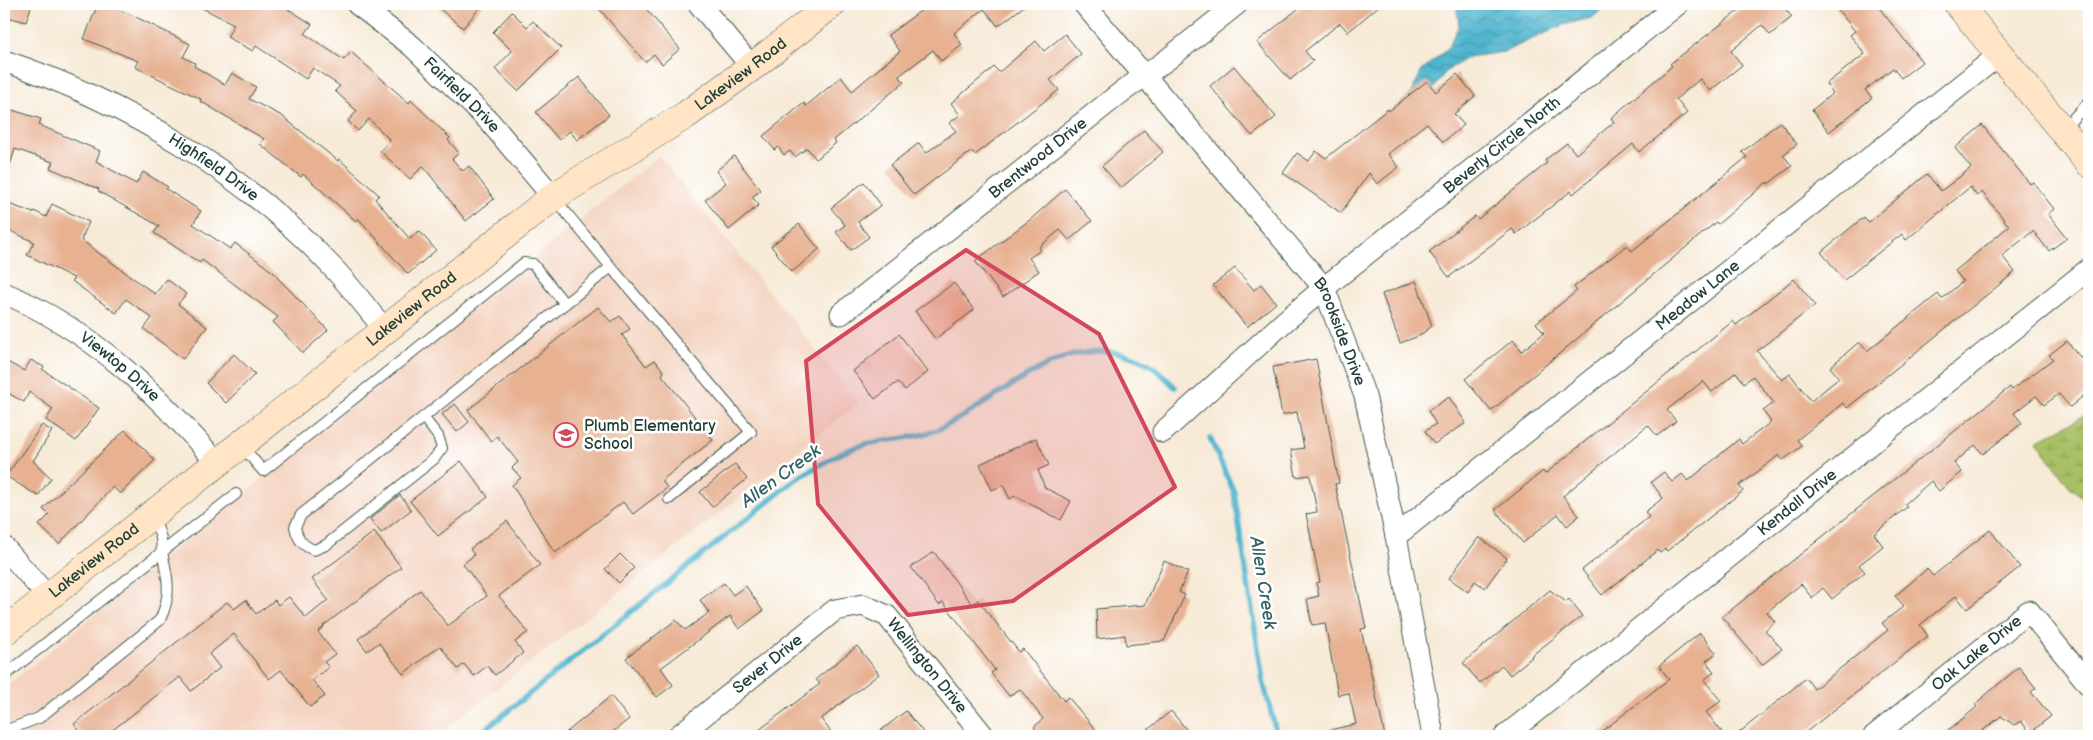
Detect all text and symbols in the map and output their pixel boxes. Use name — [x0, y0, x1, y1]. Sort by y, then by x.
street label: Lakeview Road — [691, 34, 790, 115]
street label: Fairfield Drive — [420, 53, 504, 137]
street label: Beverly Circle North — [1439, 93, 1564, 198]
street label: Brentwood Drive — [985, 113, 1091, 203]
street label: Highfield Drive — [165, 129, 263, 205]
street label: Meadow Lane — [1652, 256, 1744, 334]
street label: Lakeview Road — [363, 268, 460, 351]
street label: Brookside Drive — [1309, 273, 1370, 389]
street label: Viewtop Drive — [76, 328, 164, 406]
place label: Plumb Elementary School — [584, 417, 717, 454]
school or university icon: Plumb Elementary School — [553, 422, 579, 448]
water label: Allen Creek — [736, 439, 826, 513]
street label: Kendall Drive — [1754, 465, 1841, 540]
street label: Lakeview Road — [45, 519, 143, 602]
water label: Allen Creek — [1245, 534, 1281, 632]
street label: Oak Lake Drive — [1928, 611, 2026, 695]
street label: Wellington Drive — [883, 614, 972, 717]
street label: Sever Drive — [729, 630, 807, 698]

